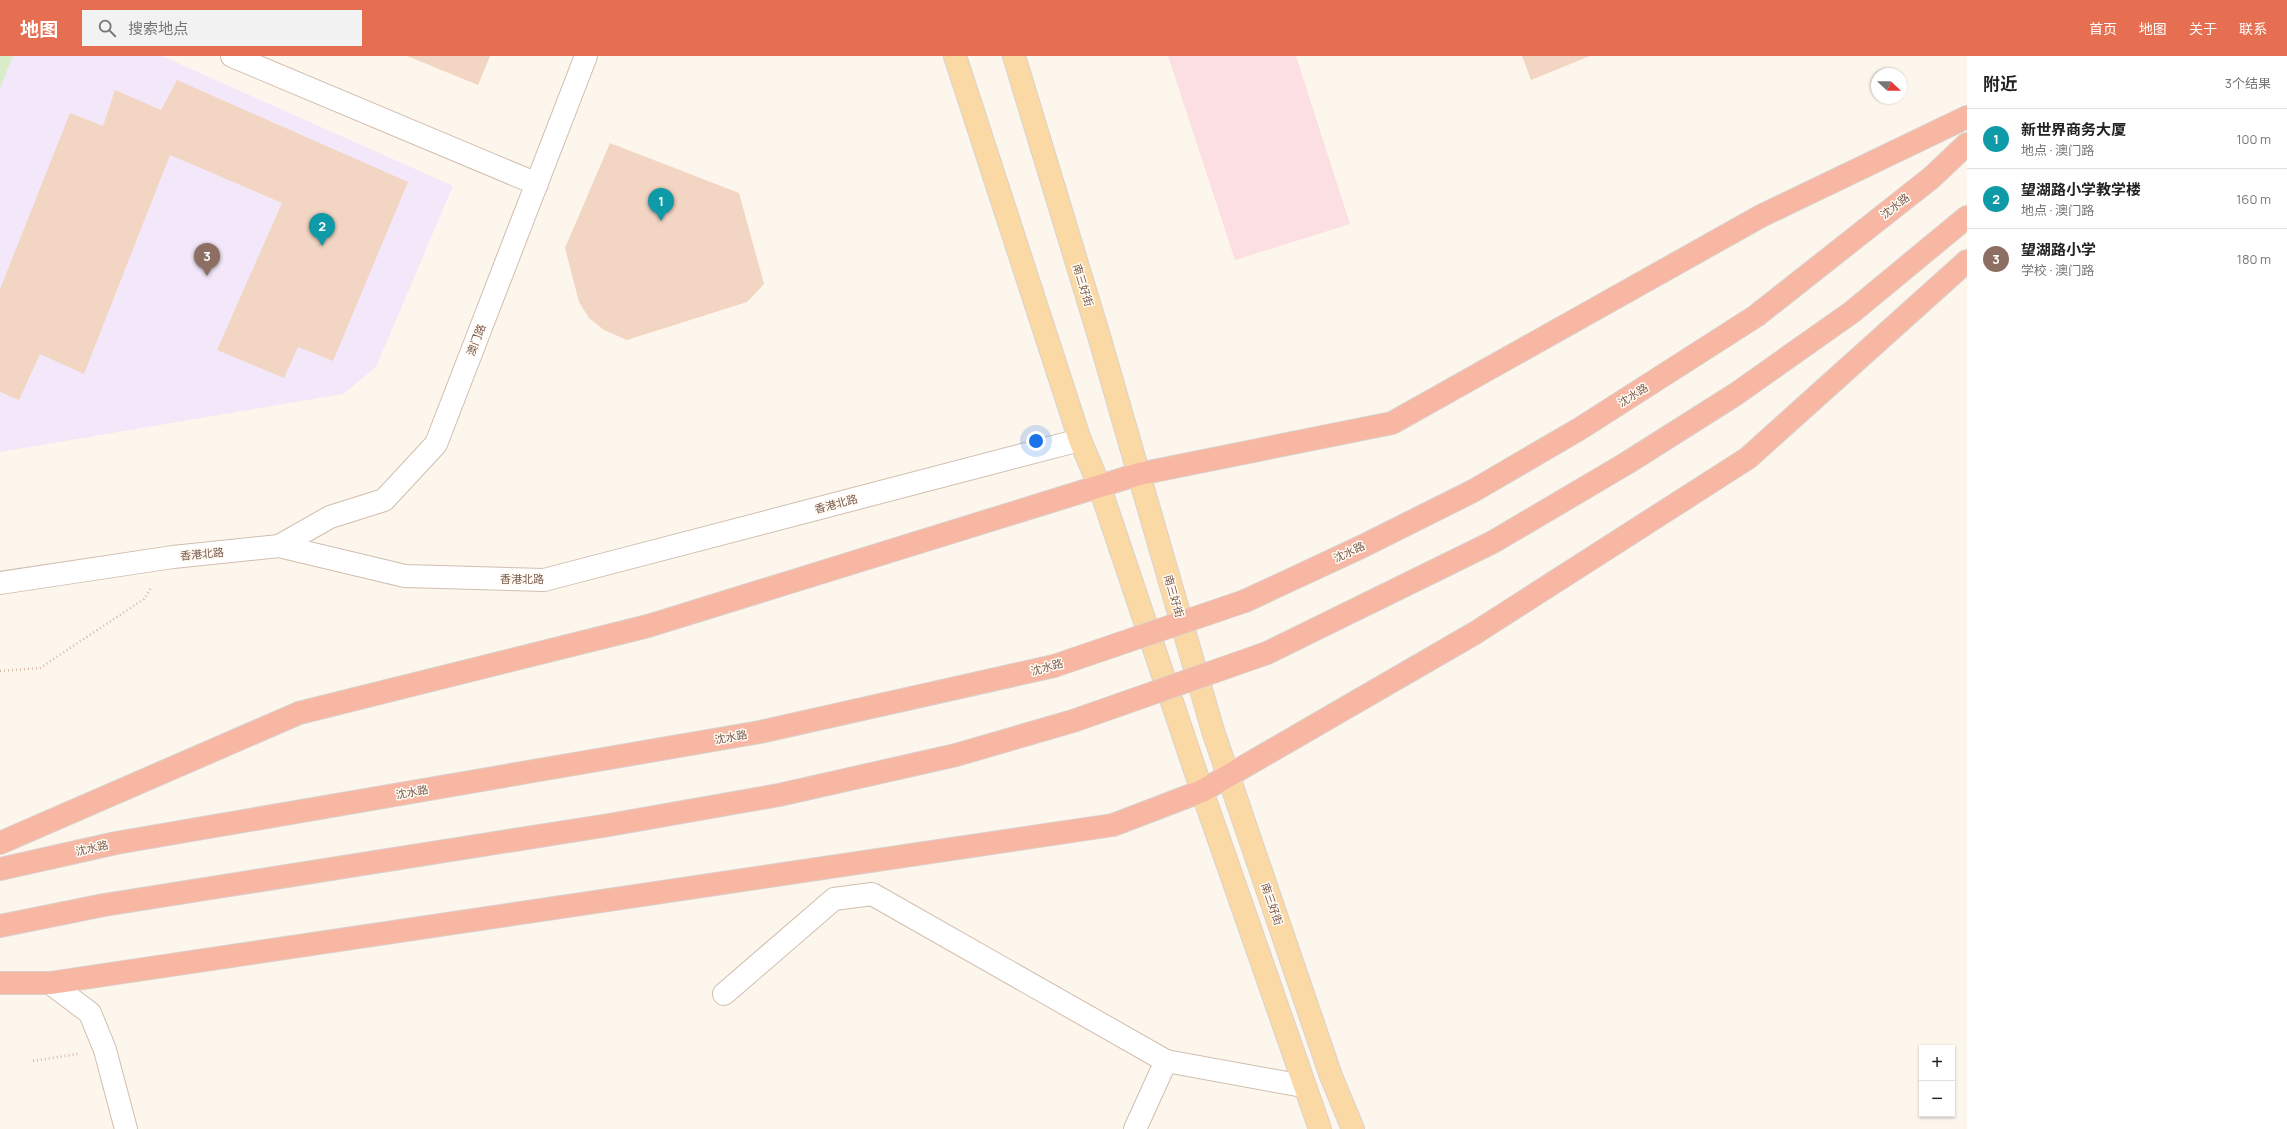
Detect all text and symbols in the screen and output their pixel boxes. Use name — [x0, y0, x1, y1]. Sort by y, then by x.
search box — [82, 10, 362, 46]
text: 地图 — [20, 16, 58, 42]
icon: search — [96, 17, 118, 39]
text: 搜索地点 — [128, 18, 188, 39]
text: 首页 — [2089, 19, 2117, 38]
text: 地图 — [2139, 19, 2167, 38]
text: 关于 — [2189, 19, 2217, 38]
text: 联系 — [2239, 19, 2267, 38]
north arrow — [1871, 68, 1907, 104]
text: 附近 — [1983, 72, 2017, 95]
text: 3个结果 — [2225, 74, 2271, 92]
text: 新世界商务大厦 — [2021, 119, 2126, 140]
text: 1 — [1993, 130, 1999, 148]
text: 100 m — [2236, 130, 2271, 148]
text: 地点 · 澳门路 — [2021, 141, 2094, 159]
text: 望湖路小学教学楼 — [2021, 179, 2141, 200]
pin: 1 — [648, 188, 674, 221]
street label: 沈水路 — [1877, 190, 1912, 222]
text: 2 — [1992, 190, 2000, 208]
text: 160 m — [2236, 190, 2271, 208]
text: 地点 · 澳门路 — [2021, 201, 2094, 219]
pin: 2 — [309, 213, 335, 246]
text: 望湖路小学 — [2021, 239, 2096, 260]
pin: 3 — [194, 243, 220, 276]
text: 3 — [1992, 250, 2000, 268]
text: 180 m — [2237, 250, 2271, 268]
text: 学校 · 澳门路 — [2021, 261, 2094, 279]
street label: 南三好街 — [1070, 262, 1097, 308]
street label: 澳门路 — [463, 322, 488, 358]
street label: 沈水路 — [1615, 379, 1651, 410]
your location — [1026, 431, 1046, 451]
street label: 香港北路 — [813, 491, 859, 516]
street label: 沈水路 — [1331, 538, 1367, 565]
street label: 香港北路 — [179, 544, 225, 563]
street label: 香港北路 — [500, 571, 544, 586]
street label: 南三好街 — [1161, 573, 1188, 619]
street label: 沈水路 — [1029, 655, 1065, 678]
street label: 沈水路 — [713, 726, 748, 747]
street label: 沈水路 — [394, 781, 429, 802]
street label: 沈水路 — [74, 836, 110, 859]
street label: 南三好街 — [1258, 881, 1287, 927]
map controls — [1919, 1045, 1955, 1117]
button: + — [1919, 1045, 1955, 1081]
button: − — [1919, 1081, 1955, 1117]

